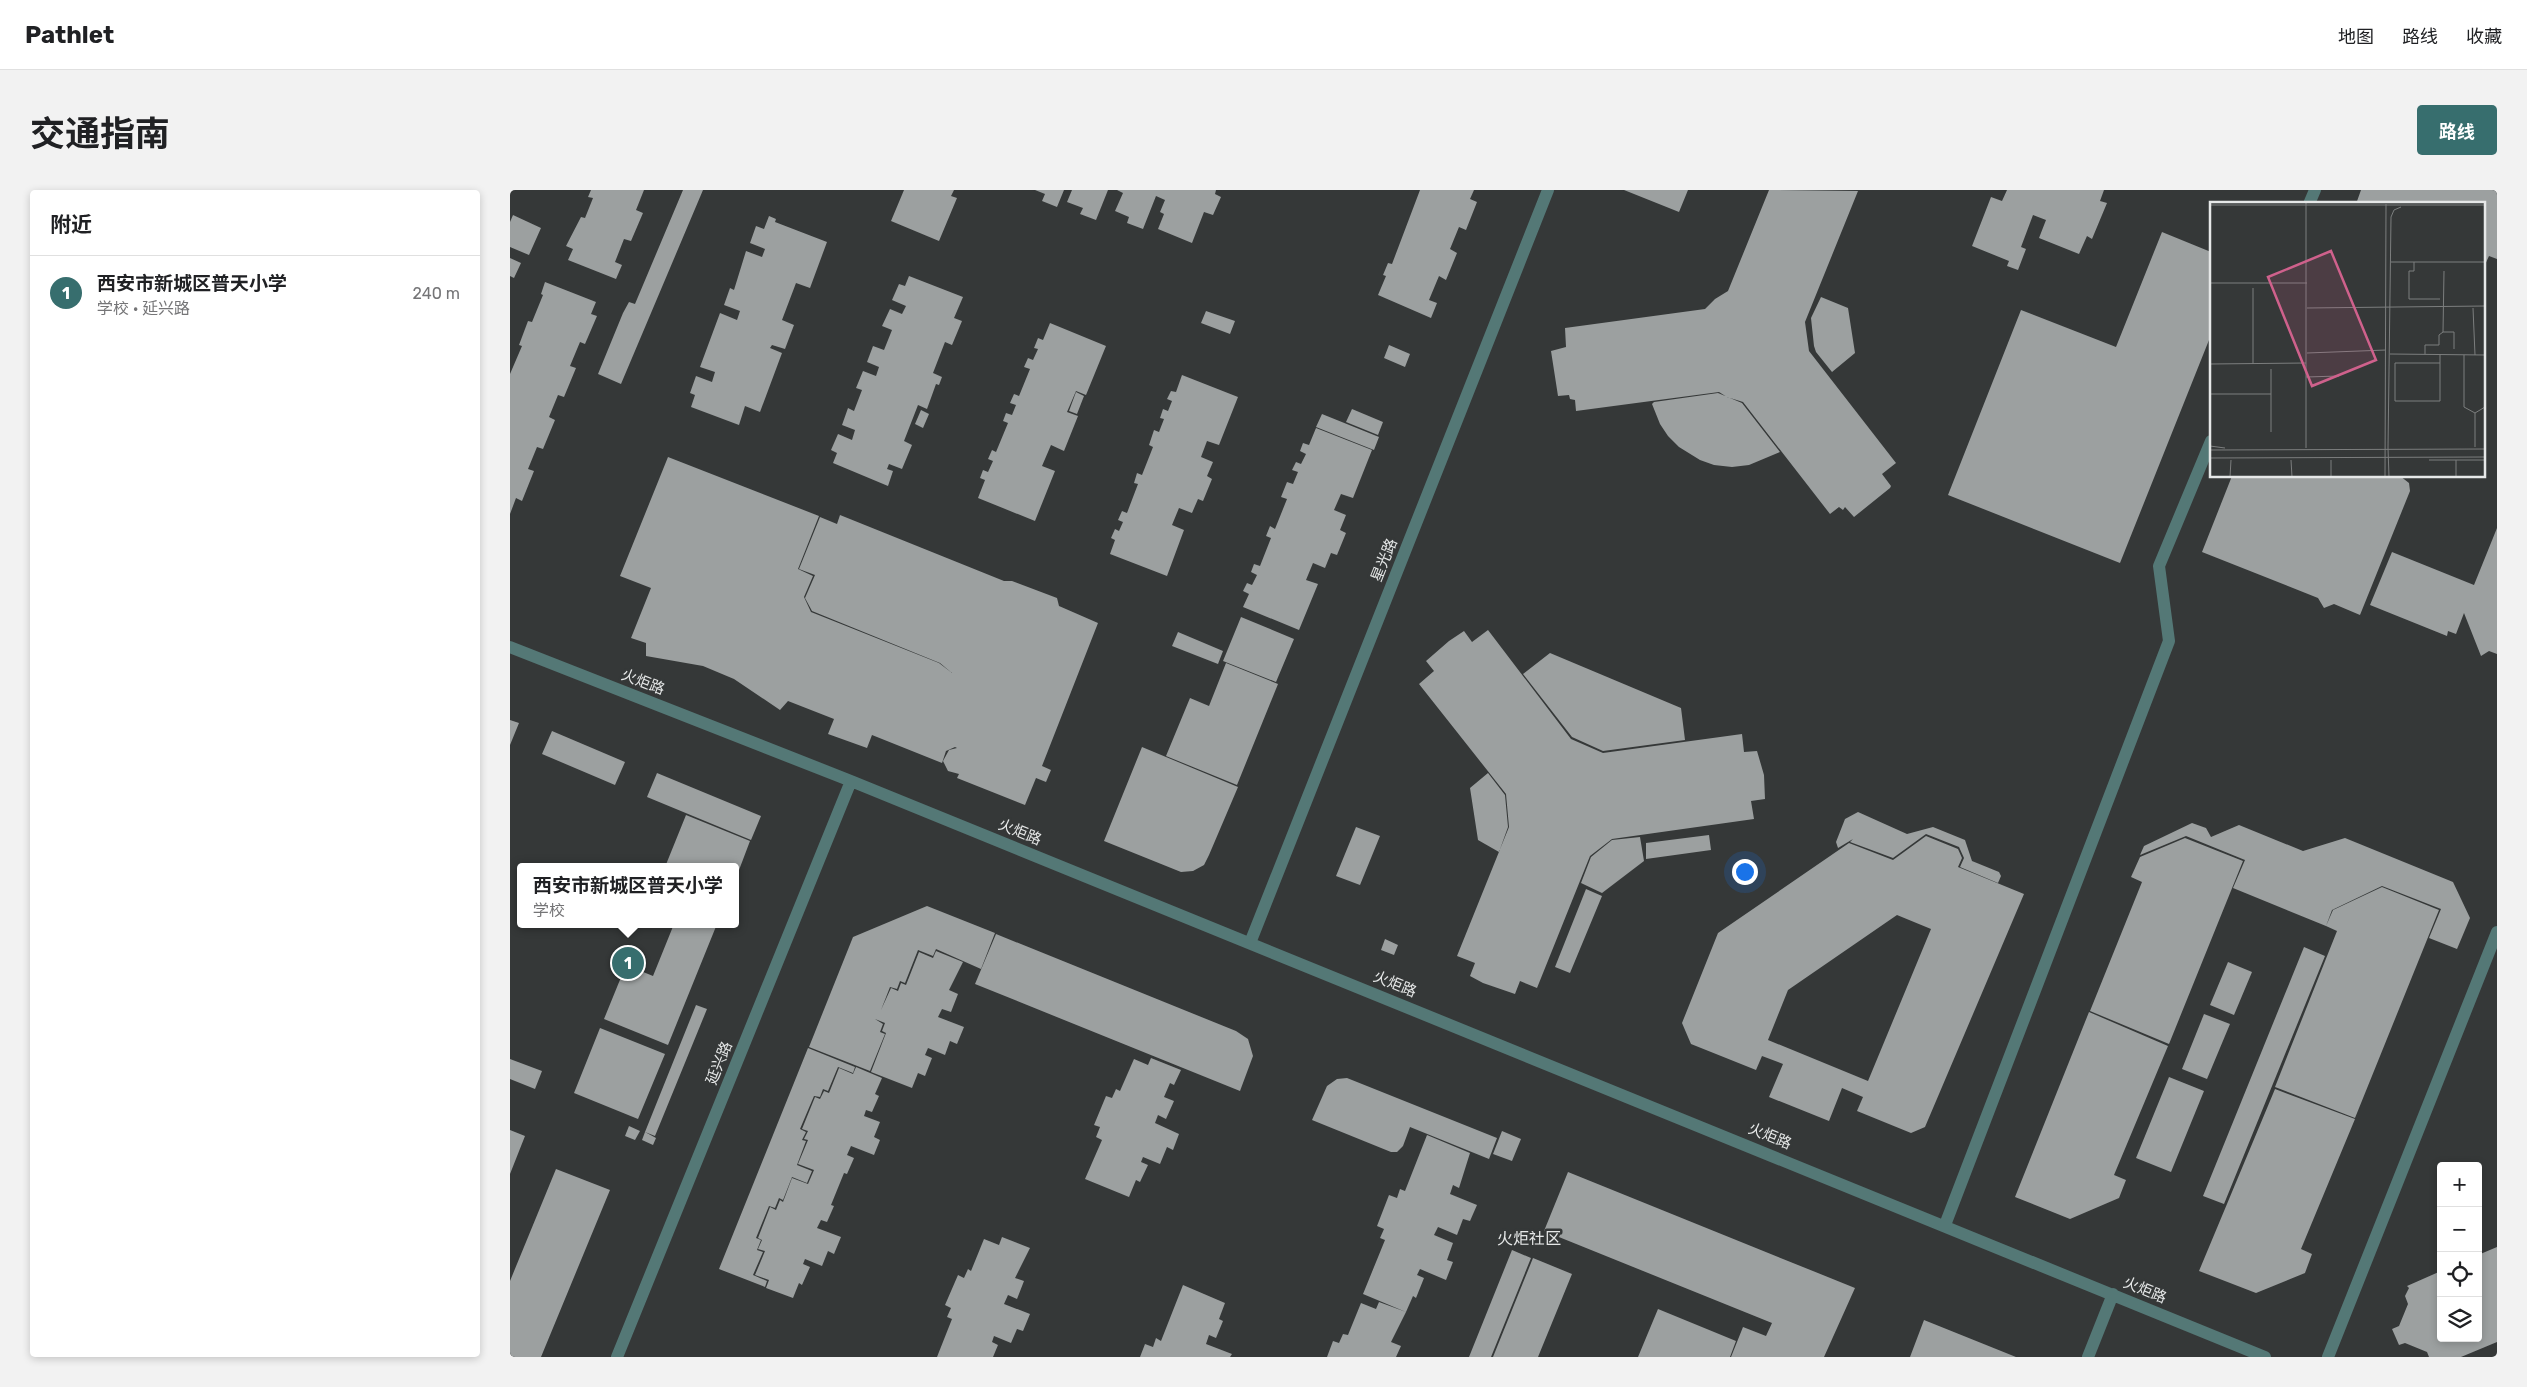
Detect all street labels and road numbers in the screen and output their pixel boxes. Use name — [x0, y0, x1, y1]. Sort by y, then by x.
street label: 星光路 — [1367, 536, 1401, 584]
street label: 火炬路 — [619, 666, 667, 698]
street label: 火炬路 — [996, 815, 1044, 849]
street label: 火炬路 — [1371, 967, 1419, 1001]
street label: 延兴路 — [702, 1039, 736, 1087]
street label: 火炬路 — [1746, 1119, 1794, 1153]
street label: 火炬路 — [2121, 1273, 2169, 1307]

